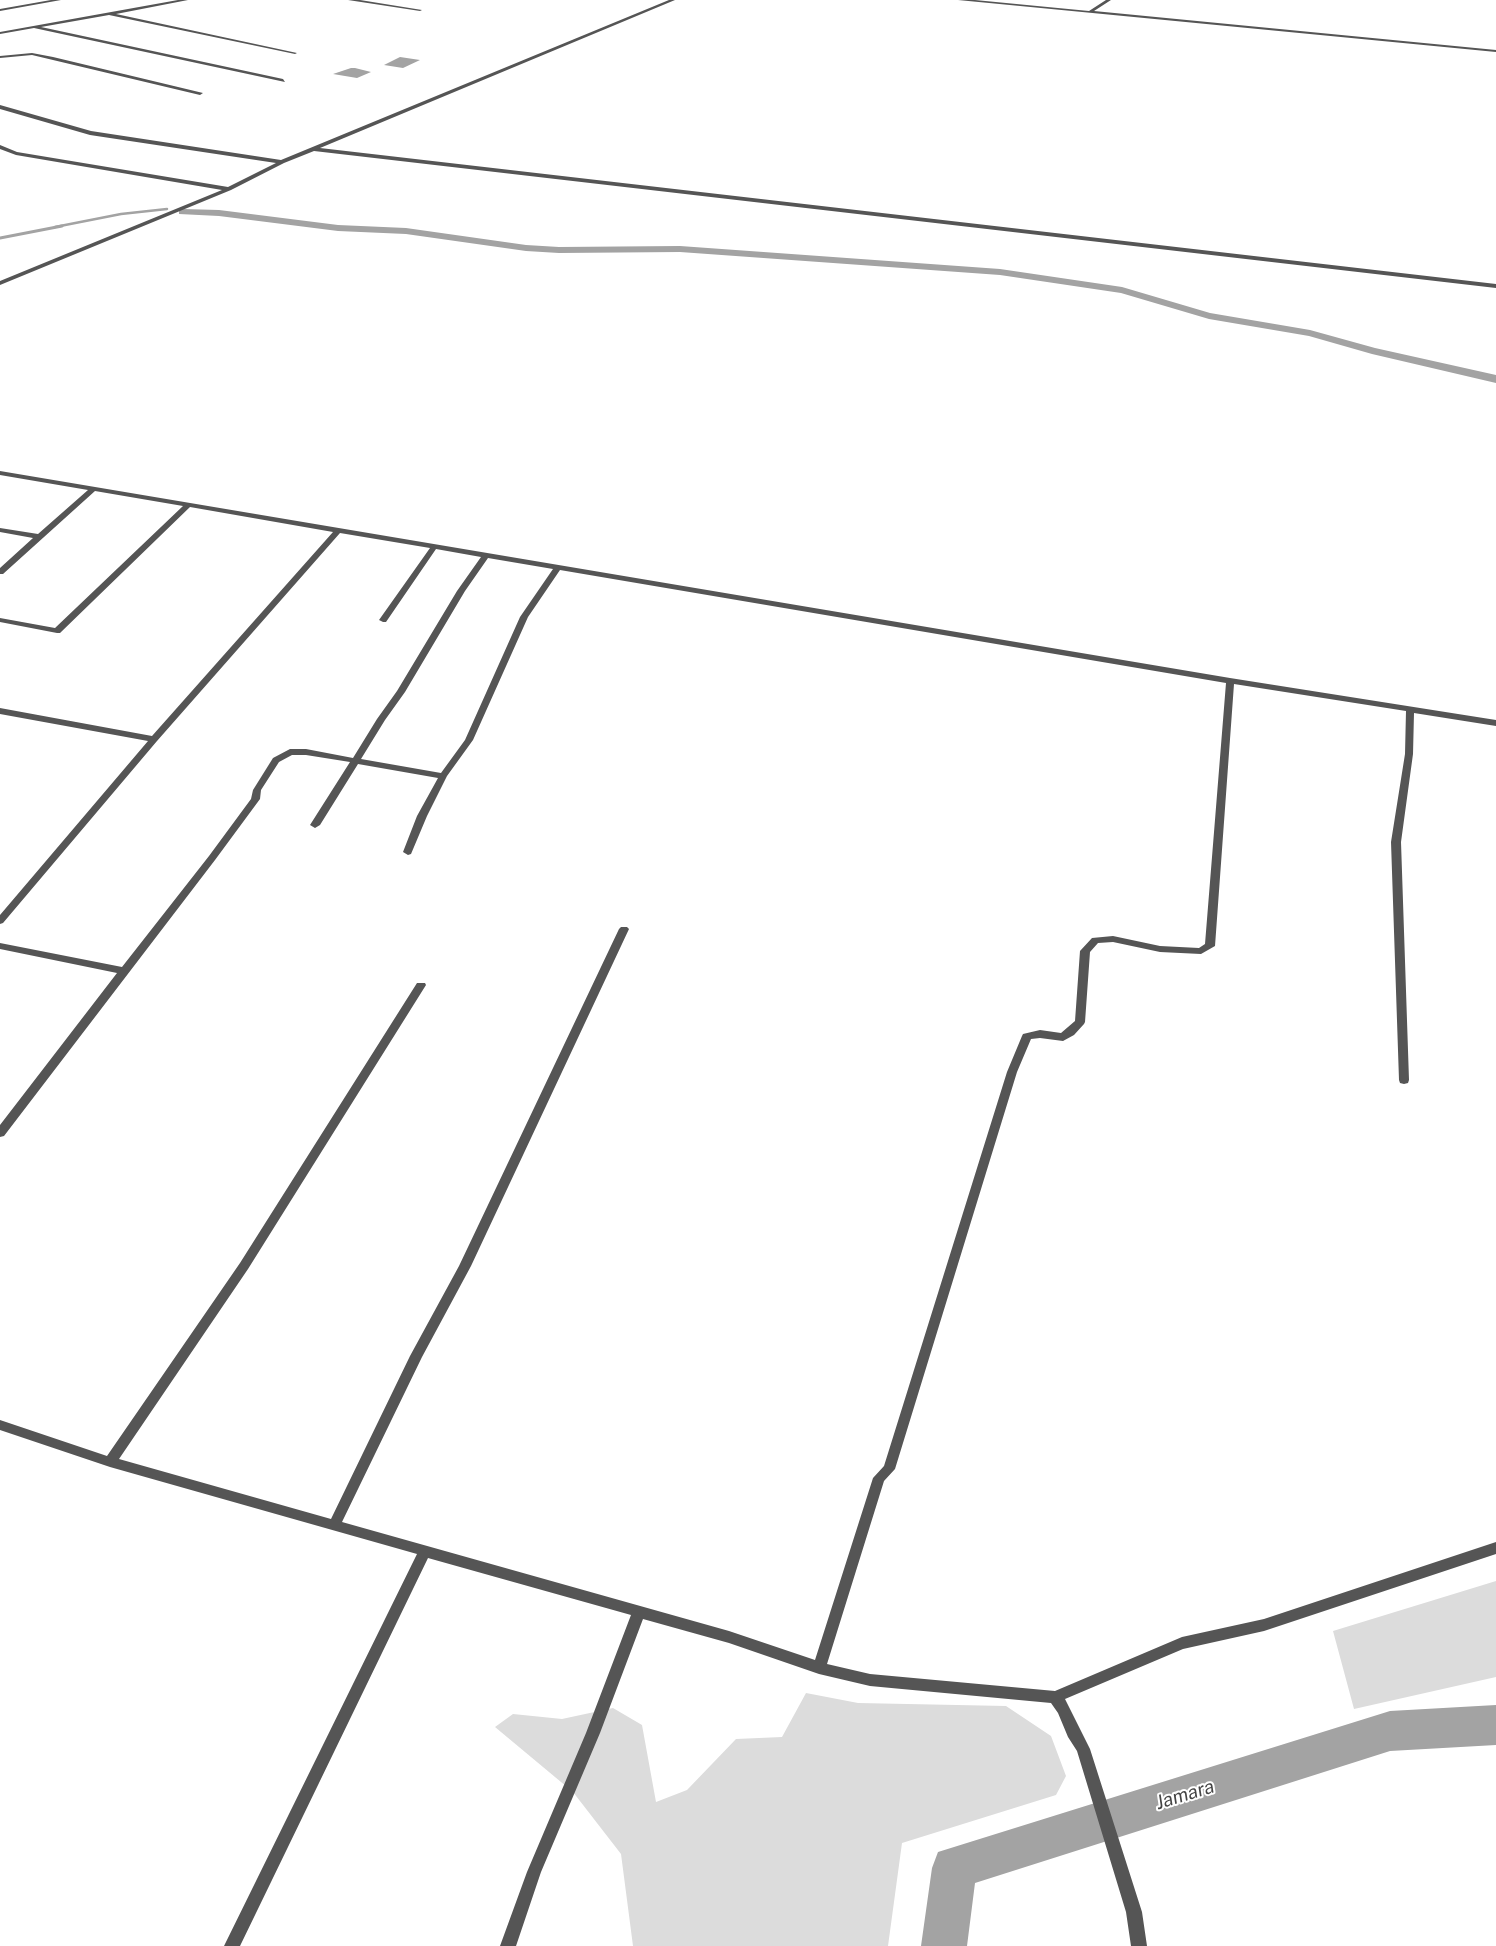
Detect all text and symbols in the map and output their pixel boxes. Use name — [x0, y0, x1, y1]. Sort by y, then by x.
water label: Jamara — [1153, 1775, 1217, 1815]

